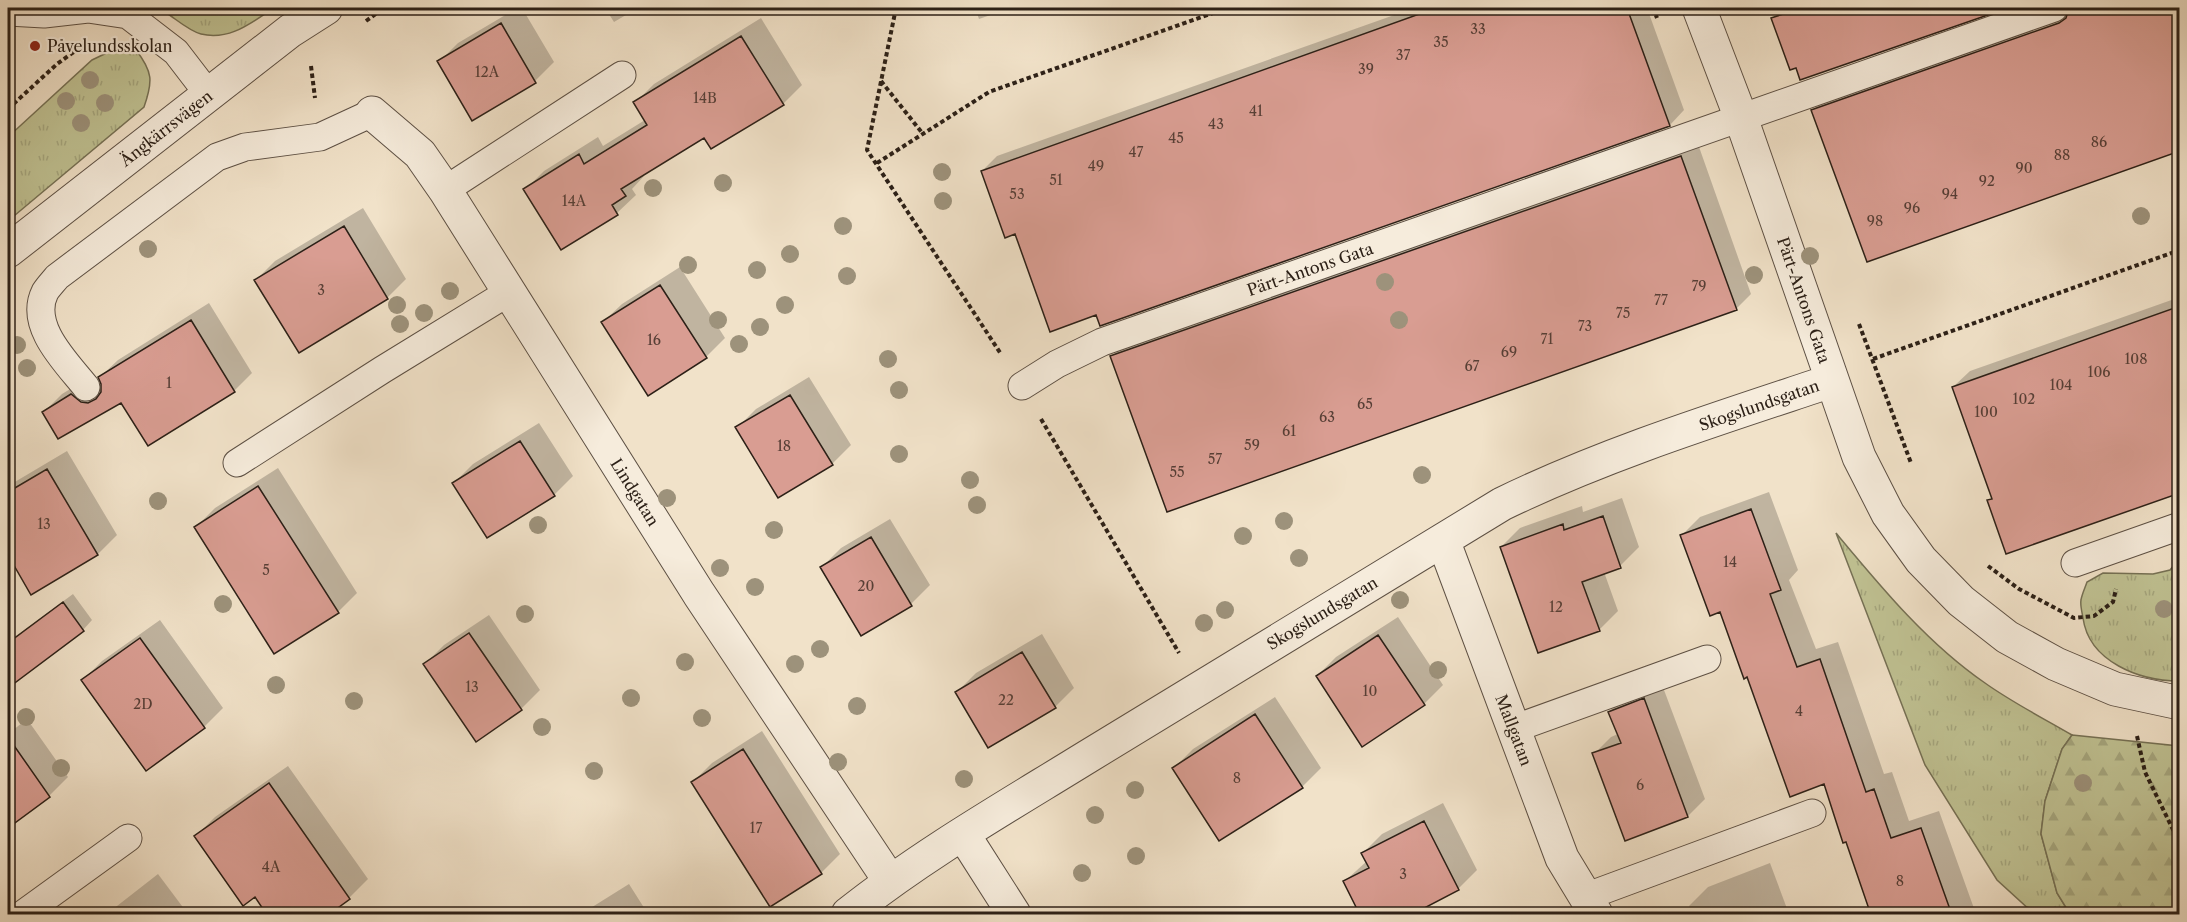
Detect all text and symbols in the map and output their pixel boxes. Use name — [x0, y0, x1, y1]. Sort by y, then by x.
house number: 33 — [1470, 20, 1486, 38]
house number: 35 — [1433, 33, 1449, 51]
place label: Påvelundsskolan — [47, 36, 172, 56]
marker: Påvelundsskolan — [28, 39, 42, 53]
house number: 37 — [1396, 46, 1410, 64]
house number: 39 — [1358, 60, 1374, 78]
house number: 12A — [475, 63, 500, 81]
street label: Ängkärrsvägen — [115, 86, 216, 171]
house number: 14B — [693, 89, 717, 107]
house number: 41 — [1249, 102, 1263, 120]
house number: 43 — [1208, 115, 1224, 133]
house number: 45 — [1168, 129, 1184, 147]
house number: 86 — [2091, 133, 2107, 151]
house number: 47 — [1129, 143, 1144, 161]
house number: 88 — [2054, 146, 2070, 164]
house number: 49 — [1088, 157, 1104, 175]
house number: 90 — [2015, 159, 2033, 177]
house number: 51 — [1049, 171, 1063, 189]
house number: 92 — [1979, 172, 1995, 190]
house number: 53 — [1009, 185, 1025, 203]
house number: 94 — [1942, 185, 1958, 203]
house number: 14A — [562, 192, 587, 210]
house number: 96 — [1904, 199, 1920, 217]
house number: 98 — [1867, 212, 1883, 230]
street label: Pärt-Antons Gata — [1773, 234, 1835, 366]
street label: Pärt-Antons Gata — [1244, 238, 1376, 300]
house number: 79 — [1691, 277, 1707, 295]
house number: 3 — [317, 281, 325, 299]
house number: 77 — [1654, 291, 1668, 309]
house number: 75 — [1616, 304, 1630, 322]
house number: 73 — [1578, 317, 1592, 335]
house number: 71 — [1541, 330, 1553, 348]
house number: 16 — [647, 331, 661, 349]
house number: 69 — [1501, 343, 1517, 361]
house number: 108 — [2124, 350, 2148, 368]
house number: 67 — [1465, 357, 1480, 375]
house number: 106 — [2088, 363, 2110, 381]
house number: 1 — [166, 374, 172, 392]
street label: Skogslundsgatan — [1696, 375, 1822, 435]
house number: 104 — [2050, 376, 2072, 394]
house number: 102 — [2013, 390, 2035, 408]
house number: 65 — [1357, 395, 1373, 413]
house number: 100 — [1974, 403, 1998, 421]
house number: 63 — [1319, 408, 1335, 426]
house number: 61 — [1282, 422, 1296, 440]
house number: 59 — [1244, 436, 1260, 454]
house number: 18 — [777, 437, 791, 455]
house number: 57 — [1208, 450, 1222, 468]
street label: Lindgatan — [606, 454, 664, 530]
house number: 55 — [1169, 463, 1185, 481]
house number: 13 — [37, 515, 51, 533]
house number: 14 — [1723, 553, 1737, 571]
house number: 5 — [262, 561, 270, 579]
street label: Skogslundsgatan — [1263, 572, 1381, 654]
house number: 20 — [858, 577, 875, 595]
house number: 12 — [1549, 598, 1563, 616]
house number: 13 — [465, 678, 479, 696]
house number: 10 — [1363, 682, 1377, 700]
house number: 22 — [998, 691, 1014, 709]
street label: Mallgatan — [1491, 691, 1537, 769]
house number: 2D — [133, 695, 153, 713]
house number: 4 — [1795, 702, 1803, 720]
house number: 8 — [1233, 769, 1241, 787]
house number: 6 — [1636, 776, 1644, 794]
house number: 17 — [750, 819, 762, 837]
house number: 4A — [262, 858, 281, 876]
house number: 3 — [1399, 865, 1407, 883]
house number: 8 — [1896, 872, 1904, 890]

